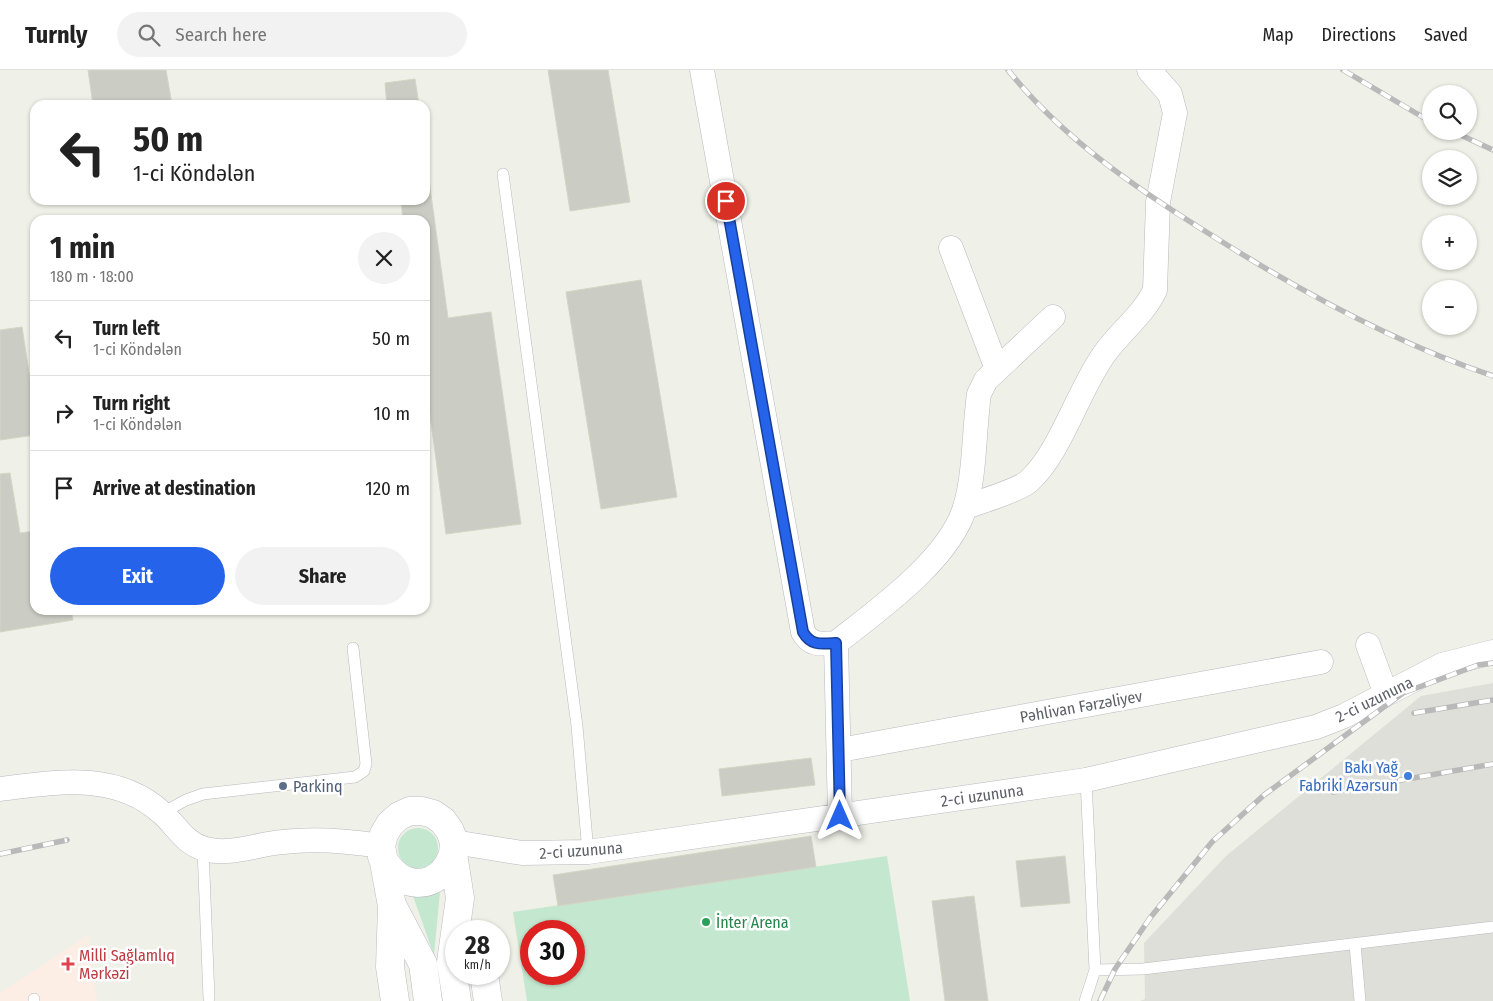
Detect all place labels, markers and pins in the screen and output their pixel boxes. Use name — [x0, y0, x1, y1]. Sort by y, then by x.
pin — [705, 180, 747, 222]
place label: Bakı Yağ Fabriki Azərsun — [1299, 758, 1398, 795]
marker: Bakı Yağ Fabriki Azərsun — [1402, 770, 1414, 782]
place label: Parkinq — [293, 777, 342, 796]
marker: Parkinq — [277, 780, 289, 792]
place label: İnter Arena — [716, 913, 789, 932]
marker: İnter Arena — [700, 916, 712, 928]
place label: Milli Sağlamlıq Mərkəzi — [79, 946, 175, 983]
marker: Milli Sağlamlıq Mərkəzi — [61, 957, 75, 971]

